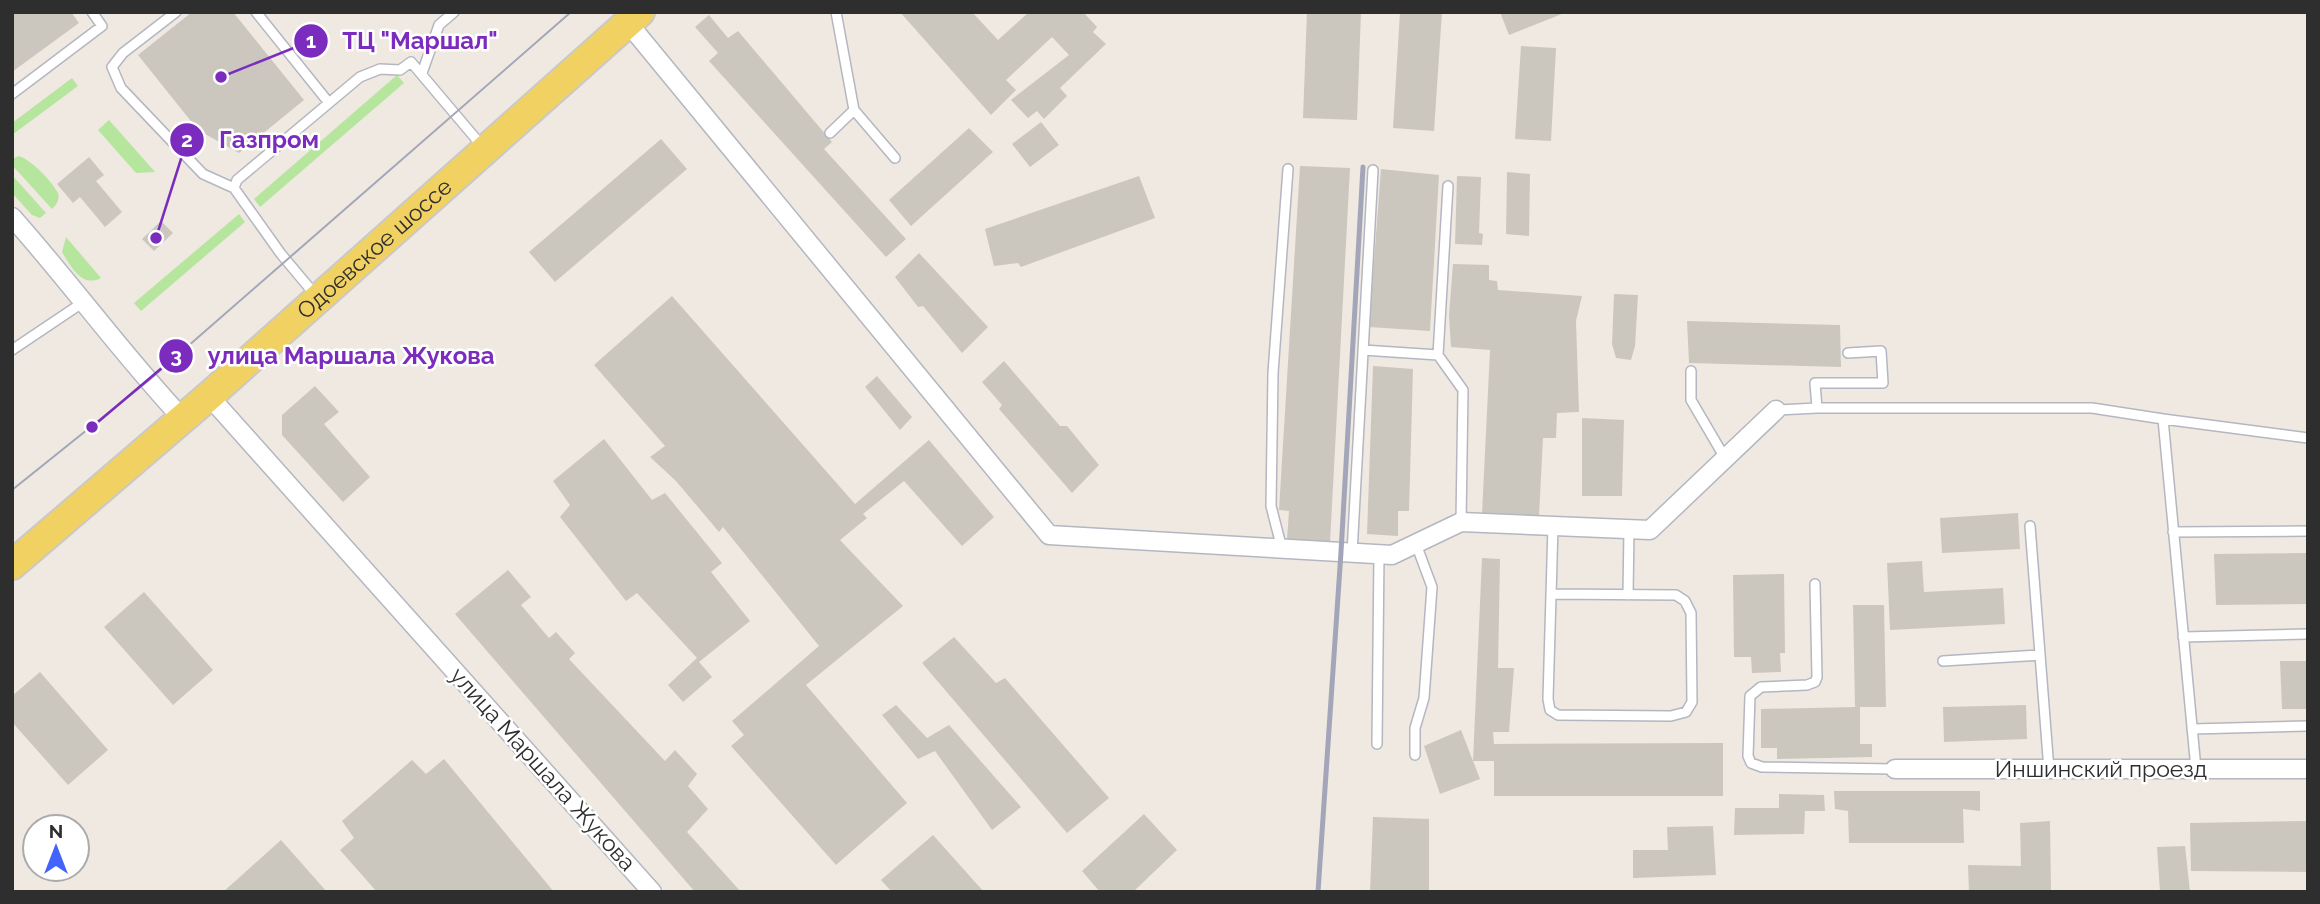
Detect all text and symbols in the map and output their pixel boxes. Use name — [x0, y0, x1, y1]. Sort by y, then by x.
callout: ТЦ "Маршал" — [293, 18, 512, 63]
text: ТЦ "Маршал" — [342, 26, 498, 55]
text: 1 — [306, 28, 316, 53]
callout: Газпром — [170, 117, 333, 162]
text: Газпром — [219, 125, 319, 154]
text: 2 — [181, 127, 193, 152]
street label: Одоевское шоссе — [291, 172, 457, 324]
callout: улица Маршала Жукова — [158, 334, 509, 379]
text: улица Маршала Жукова — [207, 341, 495, 370]
text: 3 — [170, 343, 182, 368]
street label: улица Маршала Жукова — [445, 661, 642, 876]
street label: Иншинский проезд — [1995, 755, 2207, 782]
north arrow — [21, 813, 91, 883]
text: N — [49, 820, 63, 842]

